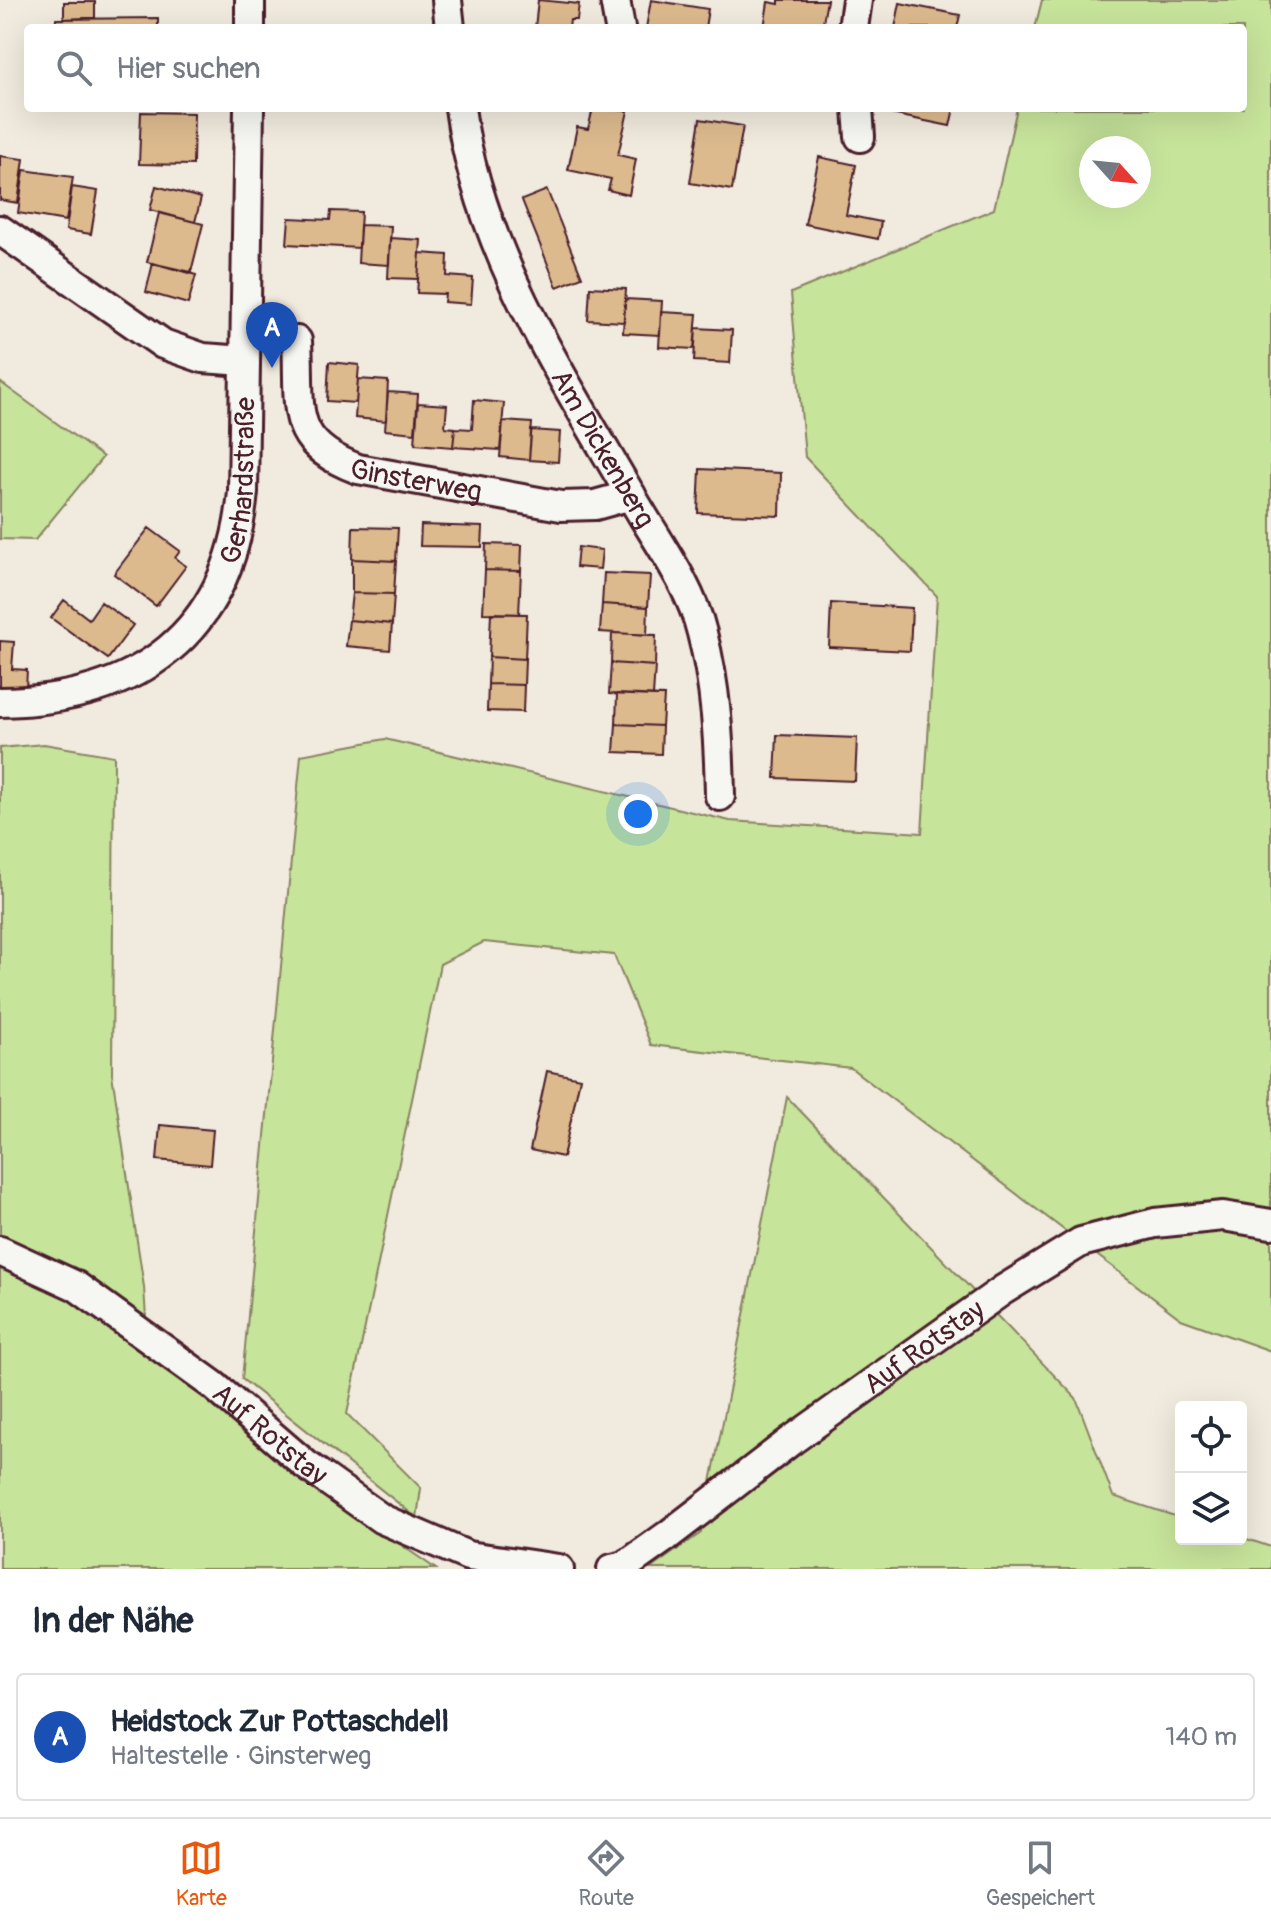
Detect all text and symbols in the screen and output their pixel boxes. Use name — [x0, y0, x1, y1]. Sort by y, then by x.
search box — [24, 24, 1247, 112]
icon: search — [52, 46, 96, 90]
text: Hier suchen — [116, 50, 261, 87]
north arrow — [1079, 136, 1151, 208]
pin: A — [246, 302, 298, 368]
street label: Am Dickenberg — [543, 364, 662, 535]
street label: Gerhardstraße — [213, 396, 263, 569]
street label: Ginsterweg — [347, 452, 485, 510]
your location — [618, 794, 658, 834]
street label: Auf Rotstay — [857, 1293, 992, 1403]
street label: Auf Rotstay — [205, 1376, 334, 1494]
map controls — [1175, 1401, 1247, 1545]
button: locate — [1175, 1401, 1247, 1473]
button: layers — [1175, 1473, 1247, 1545]
text: In der Nähe — [32, 1600, 193, 1643]
text: Heidstock Zur Pottaschdell — [110, 1703, 449, 1740]
text: A — [52, 1721, 68, 1753]
text: 140 m — [1165, 1721, 1237, 1753]
text: Haltestelle · Ginsterweg — [110, 1740, 371, 1772]
tab: Karte — [176, 1836, 227, 1912]
tab: Route — [579, 1836, 634, 1912]
tab: Gespeichert — [986, 1836, 1095, 1912]

